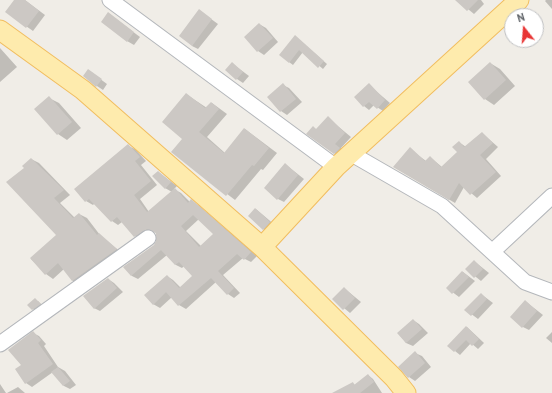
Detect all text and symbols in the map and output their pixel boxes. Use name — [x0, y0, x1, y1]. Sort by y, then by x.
north arrow — [504, 8, 544, 48]
text: N — [515, 10, 526, 25]

